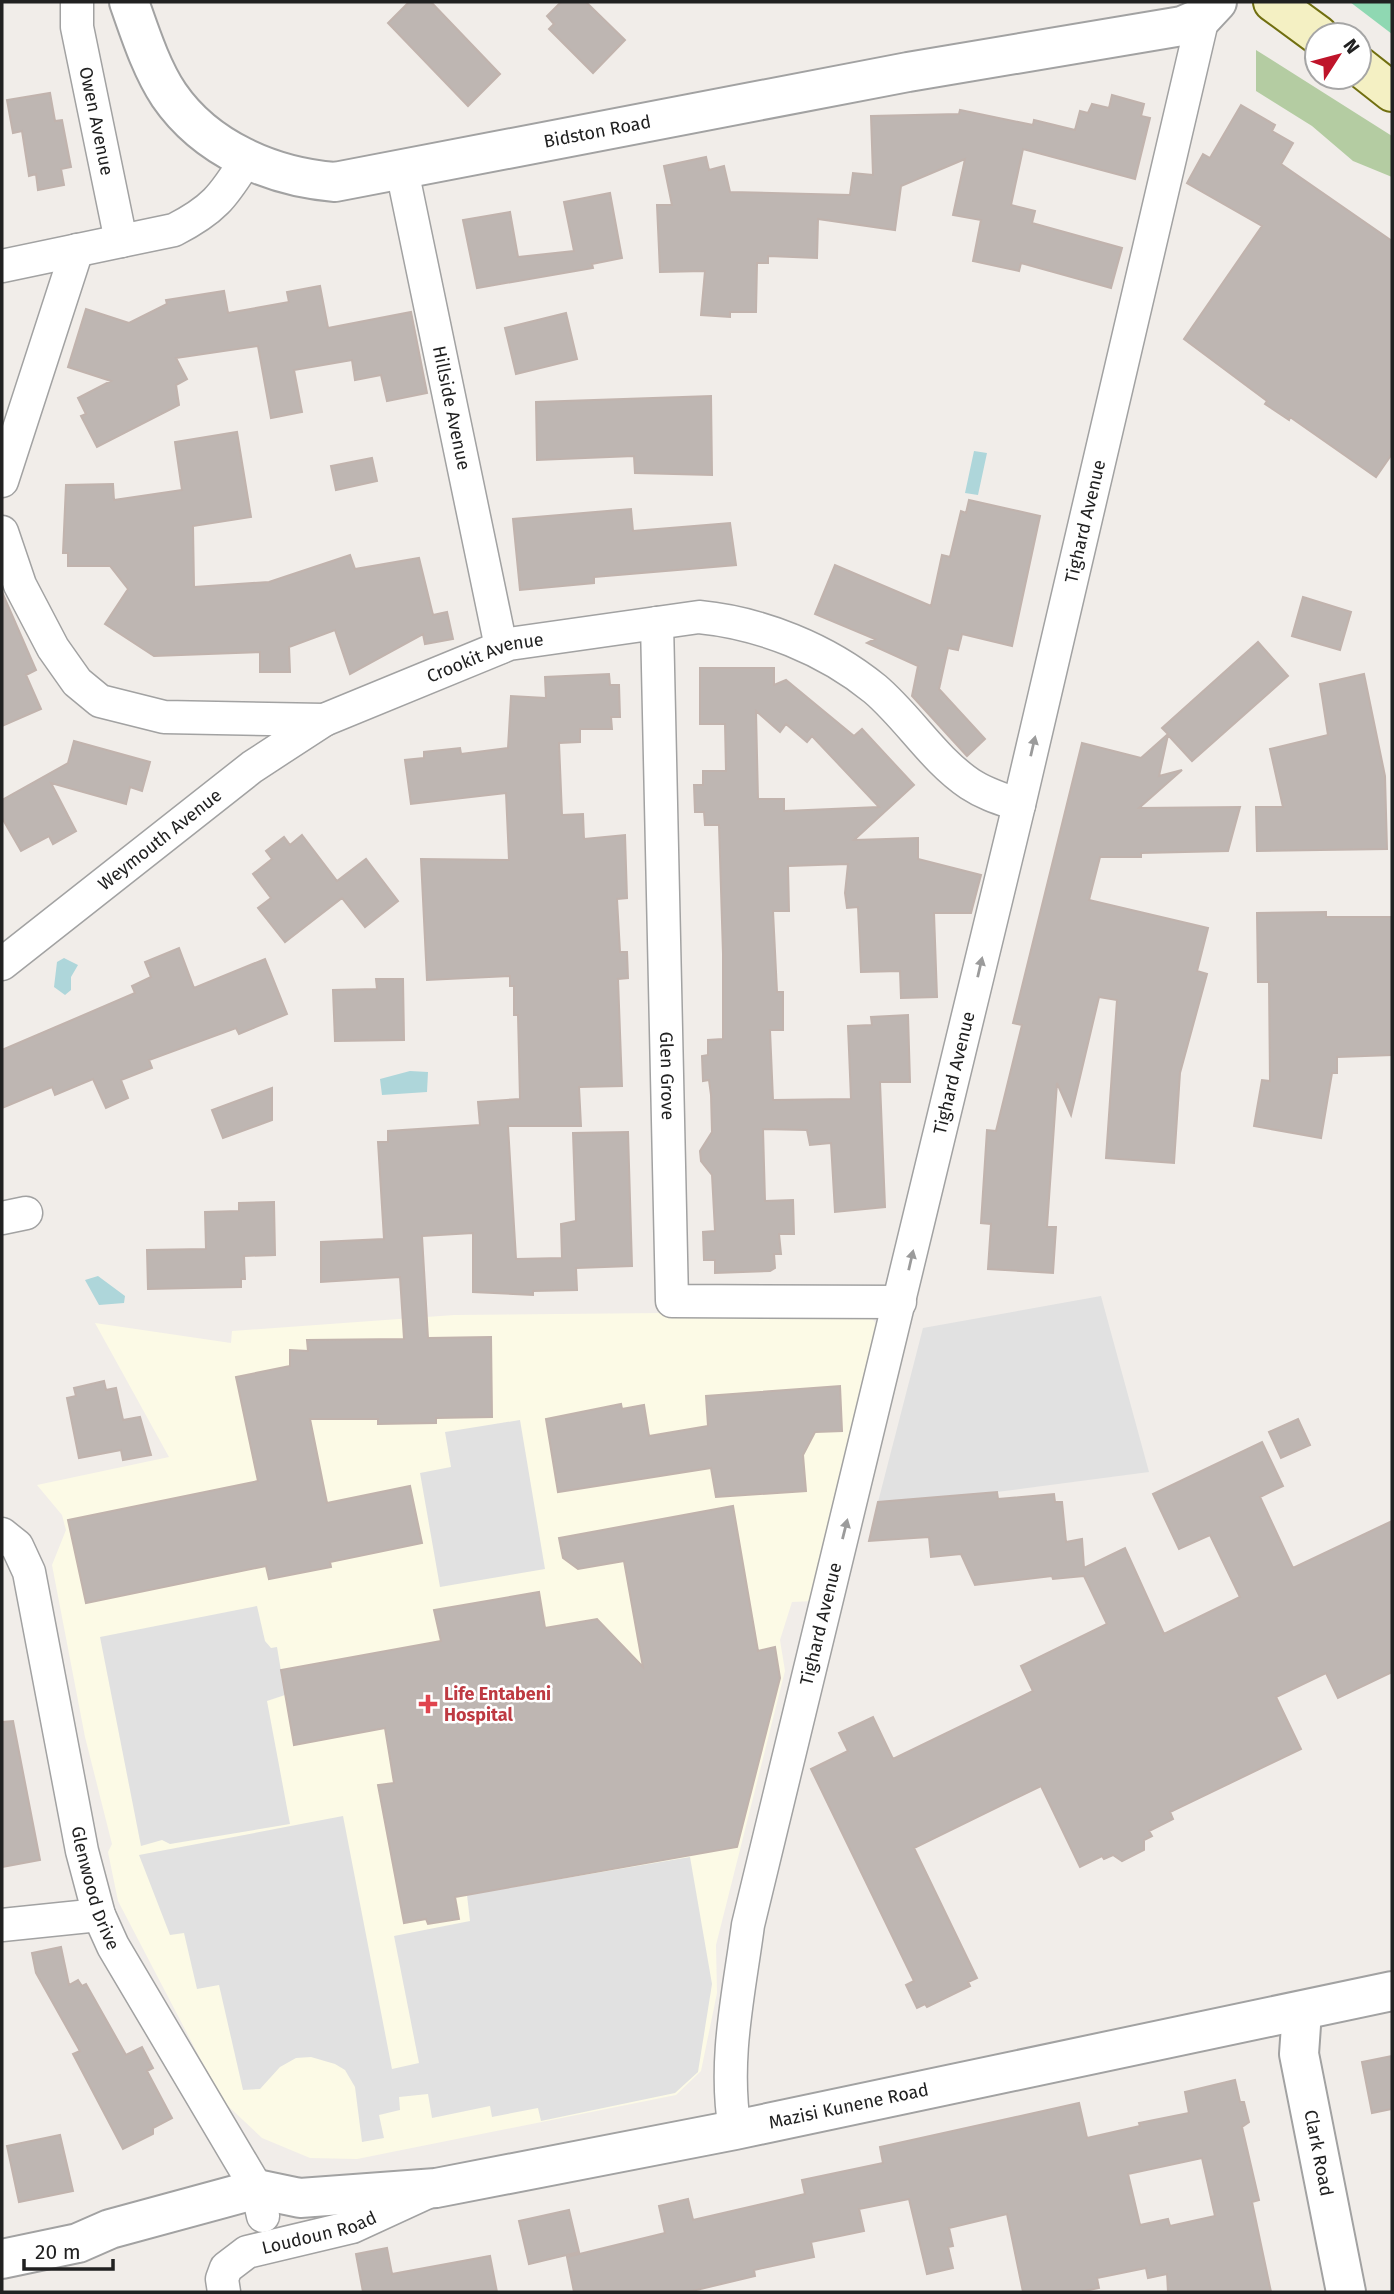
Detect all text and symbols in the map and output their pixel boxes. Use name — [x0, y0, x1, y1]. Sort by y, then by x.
north arrow — [1303, 21, 1373, 91]
text: N — [1338, 34, 1364, 58]
street label: Owen Avenue — [74, 65, 118, 177]
street label: Bidston Road — [542, 111, 653, 153]
street label: Hillside Avenue — [428, 344, 475, 472]
street label: Tighard Avenue — [1060, 457, 1110, 585]
street label: Crookit Avenue — [424, 628, 545, 688]
one-way arrow — [1028, 735, 1039, 757]
street label: Weymouth Avenue — [94, 784, 226, 895]
one-way arrow — [975, 956, 986, 978]
street label: Tighard Avenue — [929, 1009, 980, 1137]
street label: Glen Grove — [655, 1031, 679, 1120]
one-way arrow — [905, 1249, 916, 1271]
one-way arrow — [840, 1517, 851, 1539]
street label: Tighard Avenue — [795, 1560, 846, 1688]
place label: Life Entabeni Hospital — [444, 1683, 551, 1726]
marker: Life Entabeni Hospital — [418, 1694, 438, 1714]
street label: Glenwood Drive — [66, 1824, 124, 1953]
street label: Mazisi Kunene Road — [767, 2078, 931, 2134]
street label: Clark Road — [1299, 2108, 1338, 2198]
street label: Loudoun Road — [260, 2206, 380, 2259]
scale bar — [24, 2228, 114, 2272]
text: 20 m — [35, 2239, 81, 2265]

